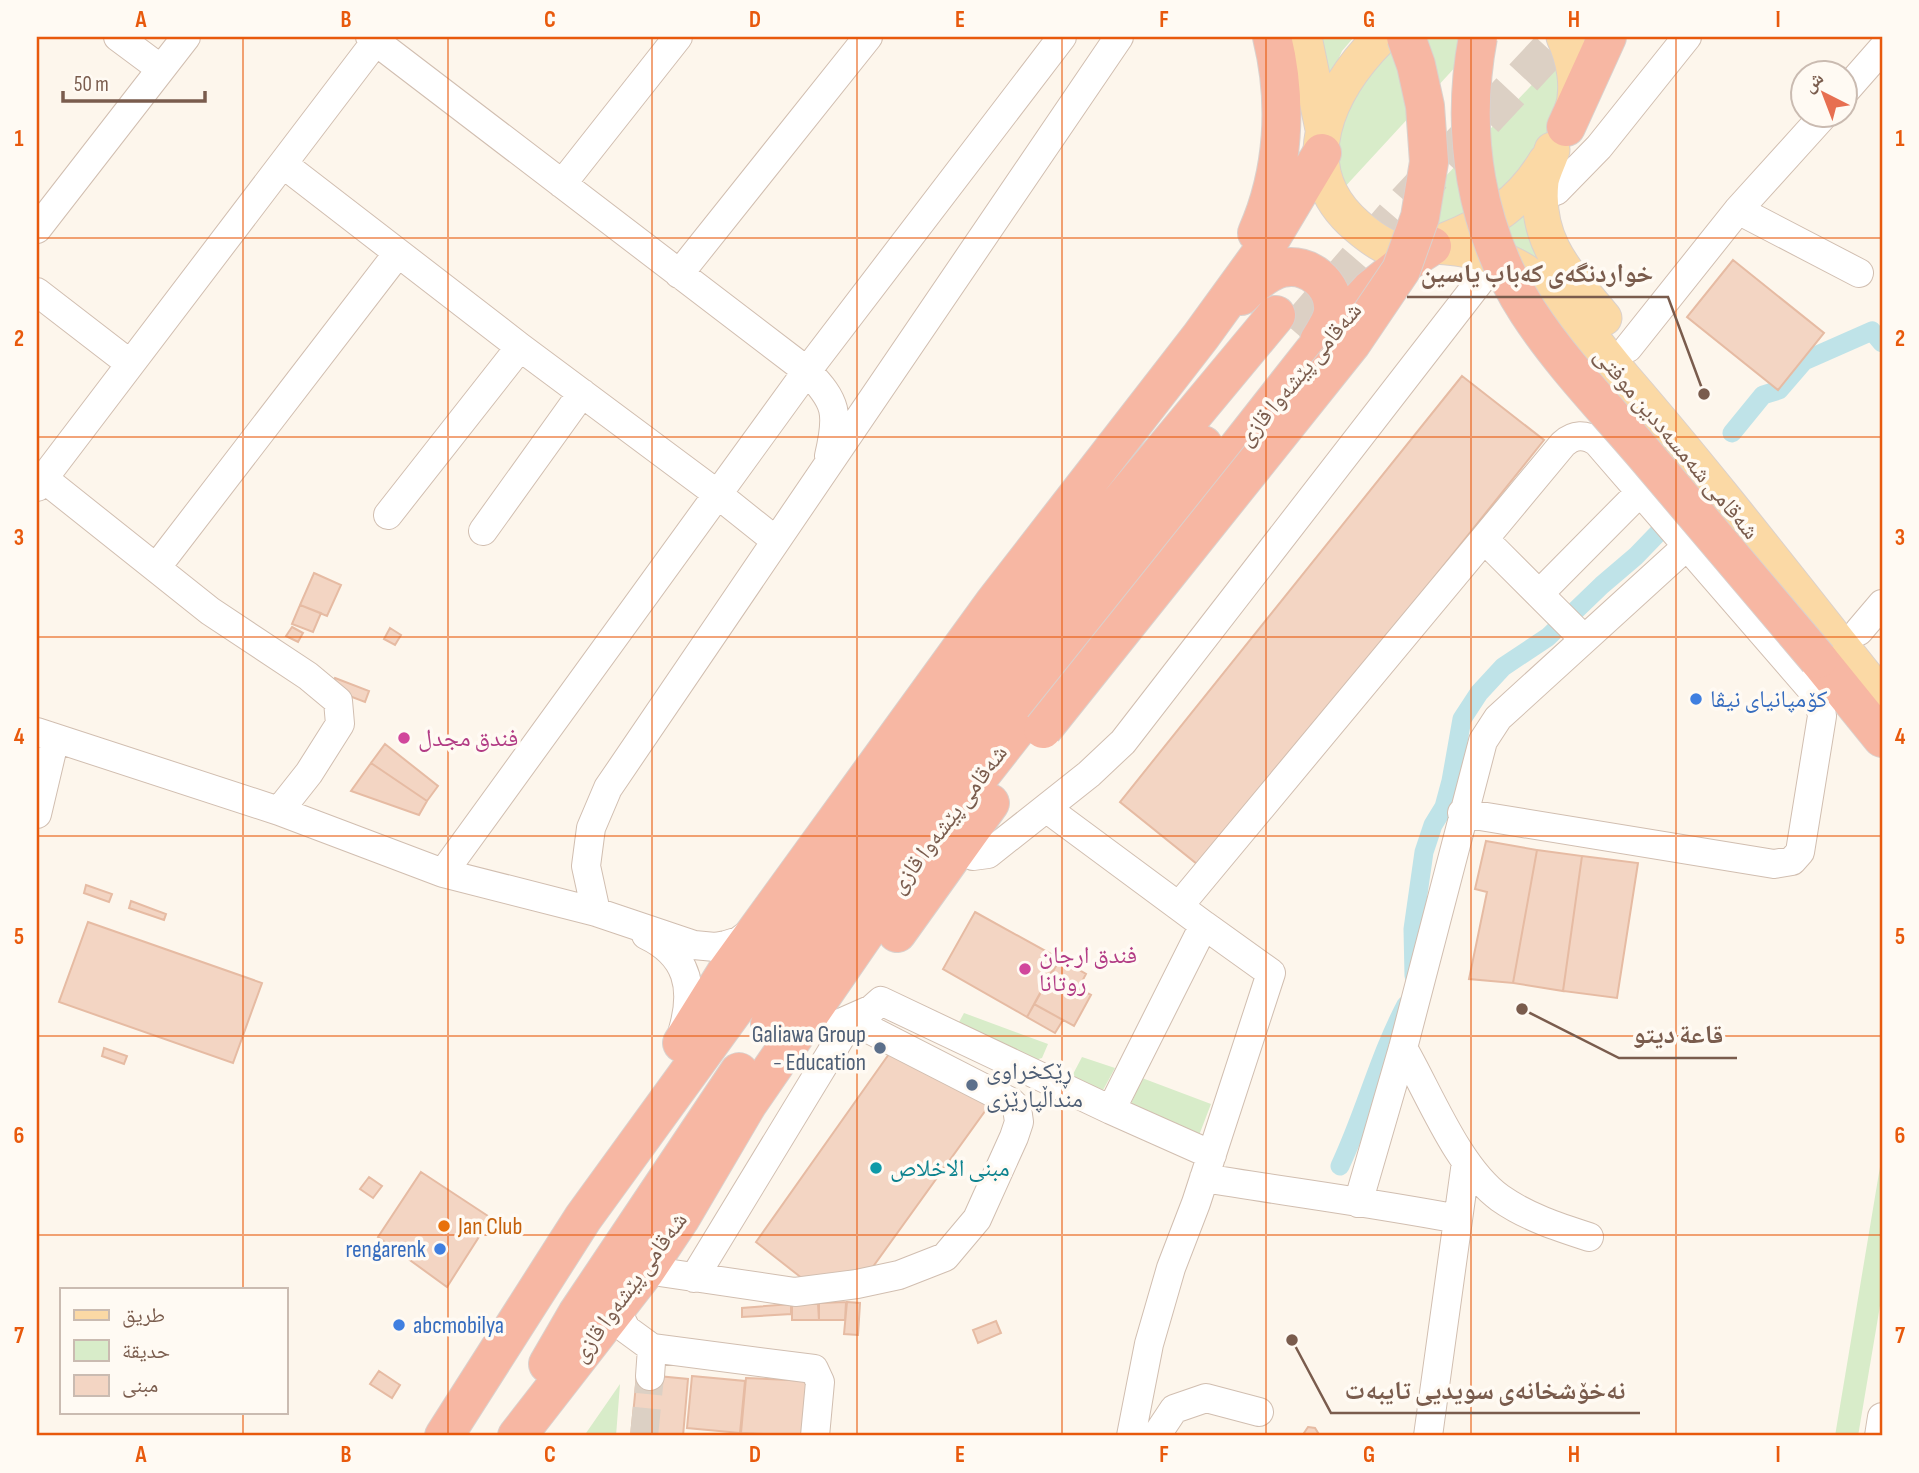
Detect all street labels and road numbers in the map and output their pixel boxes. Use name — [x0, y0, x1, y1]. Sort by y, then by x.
street label: شەقامی پێشەوا قازی — [1231, 297, 1368, 452]
street label: شەقامی شەمسەددین موفتی — [1588, 341, 1765, 545]
street label: شەقامی پێشەوا قازی — [883, 739, 1014, 899]
street label: شەقامی پێشەوا قازی — [565, 1206, 694, 1368]

